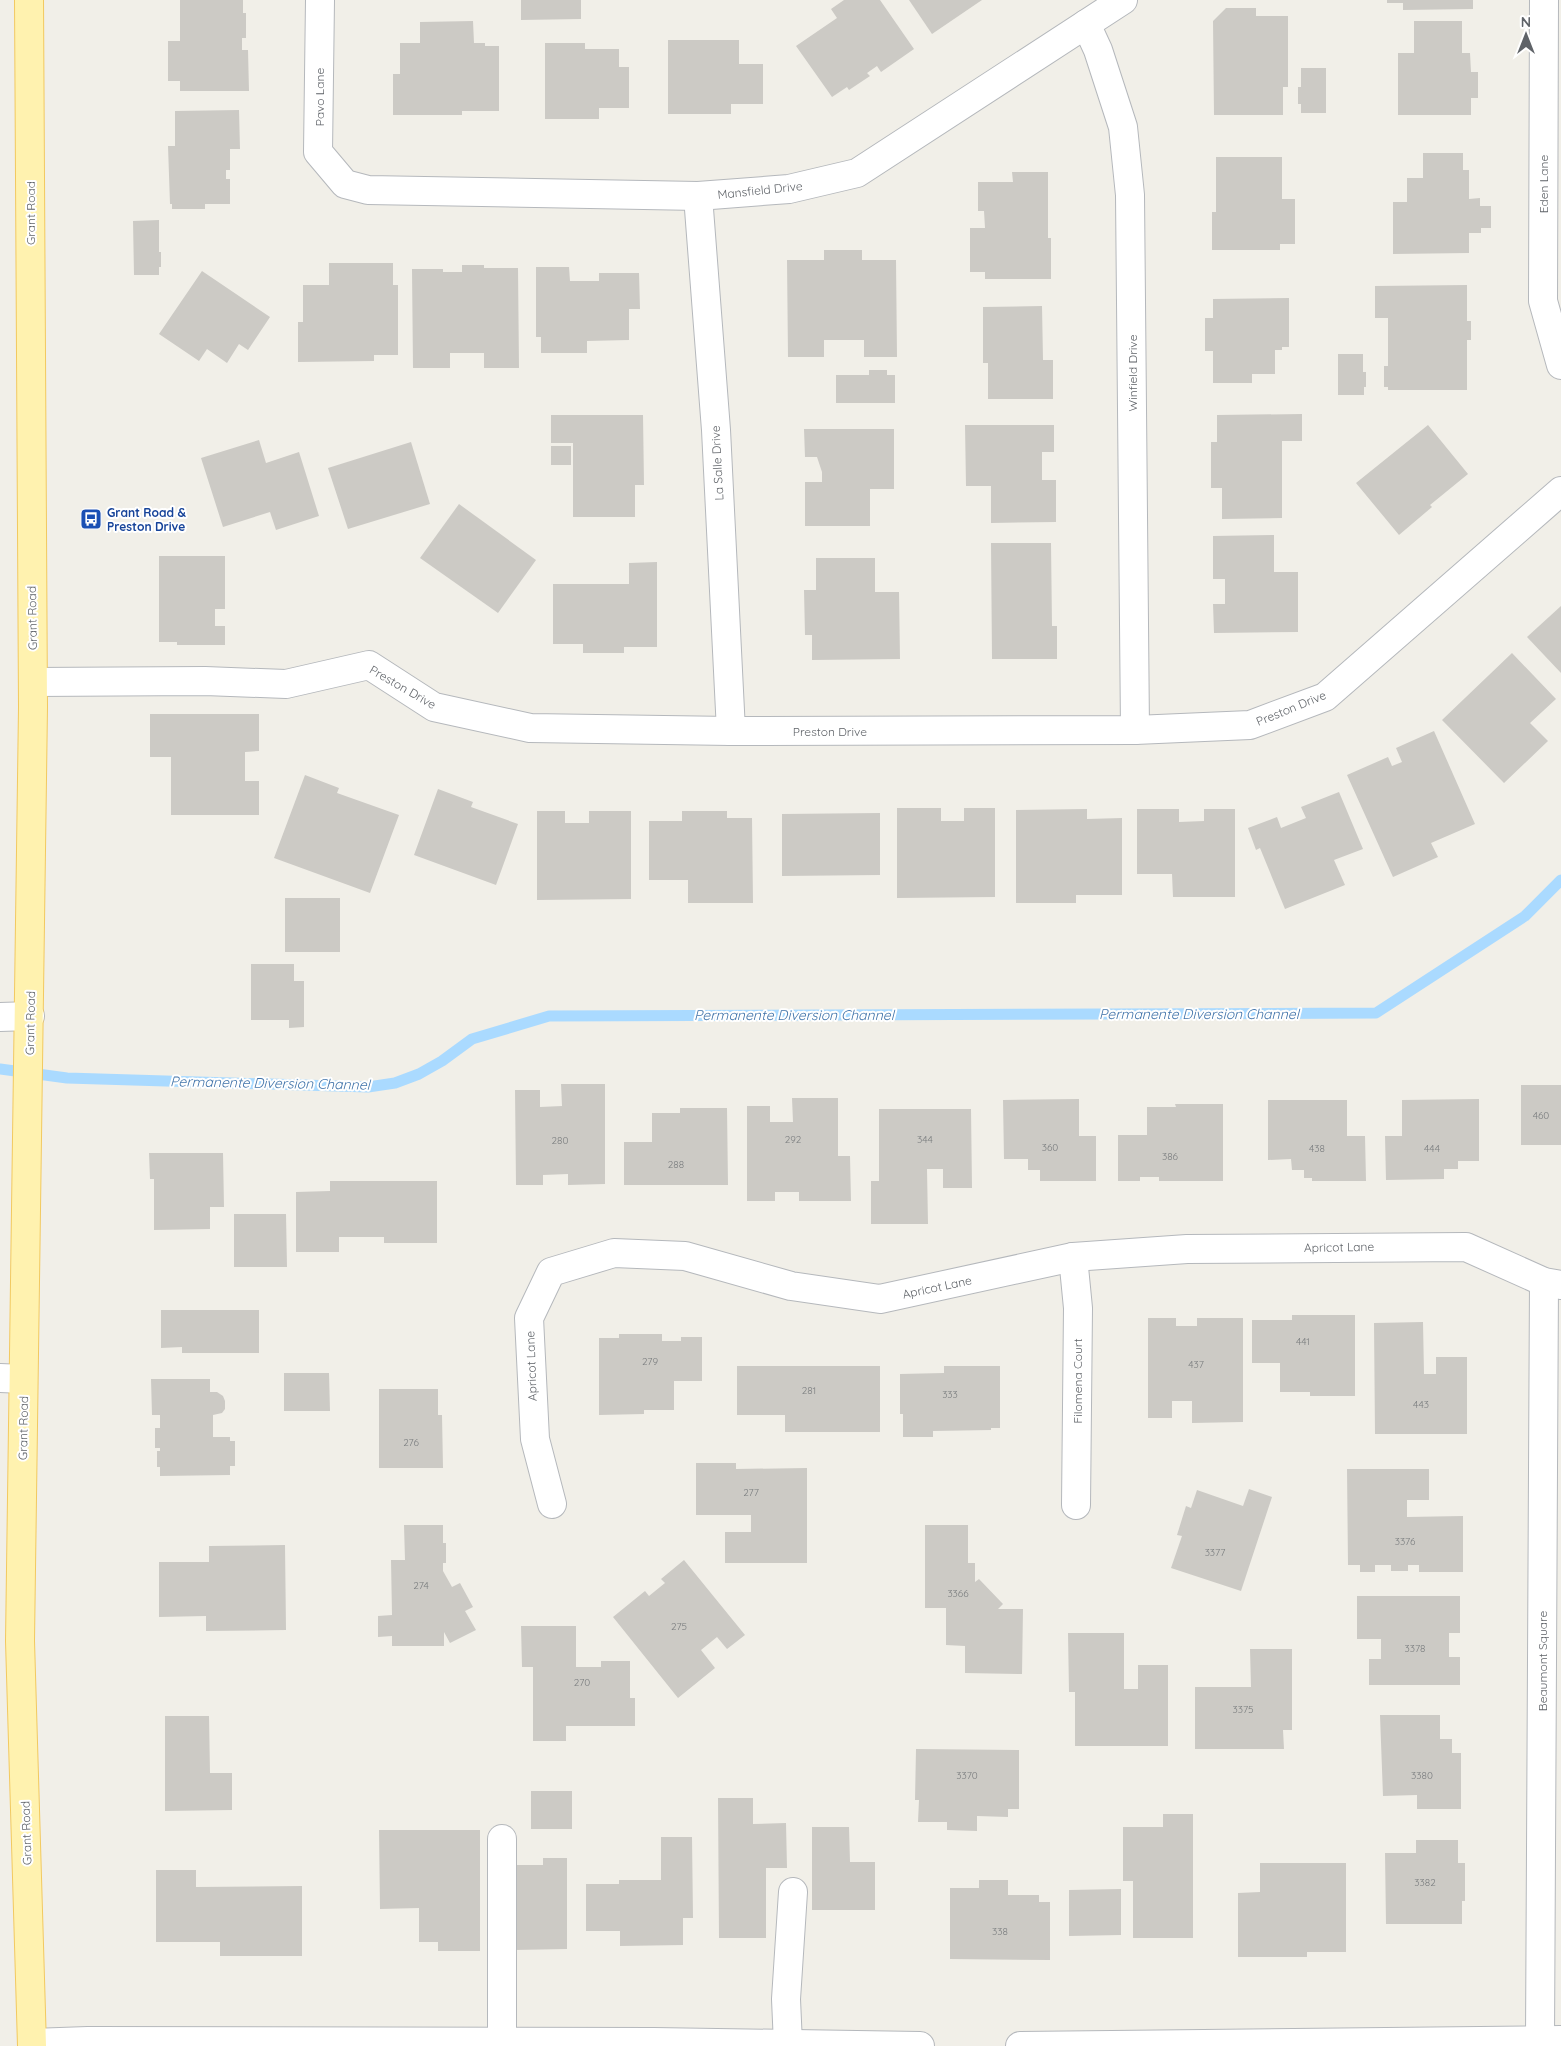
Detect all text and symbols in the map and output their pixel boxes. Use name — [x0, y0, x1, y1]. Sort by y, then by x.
north arrow — [1501, 10, 1551, 60]
text: N — [1521, 13, 1531, 31]
street label: Pavo Lane — [312, 68, 327, 126]
street label: Eden Lane — [1536, 155, 1551, 213]
street label: Mansfield Drive — [717, 178, 804, 202]
street label: Grant Road — [23, 181, 38, 245]
street label: Winfield Drive — [1125, 334, 1140, 411]
street label: La Salle Drive — [708, 425, 726, 501]
place label: Grant Road & Preston Drive — [107, 505, 186, 534]
bus stop icon: Grant Road & Preston Drive — [79, 507, 103, 531]
street label: Grant Road — [24, 586, 40, 650]
street label: Preston Drive — [367, 662, 439, 712]
street label: Preston Drive — [1254, 687, 1328, 729]
street label: Preston Drive — [793, 724, 867, 739]
street label: Grant Road — [22, 991, 38, 1055]
water label: Permanente Diversion Channel — [1099, 1005, 1301, 1023]
water label: Permanente Diversion Channel — [694, 1006, 896, 1024]
water label: Permanente Diversion Channel — [170, 1072, 372, 1094]
house number: 460 — [1533, 1109, 1549, 1122]
house number: 292 — [785, 1133, 802, 1146]
house number: 344 — [917, 1133, 933, 1146]
house number: 280 — [552, 1134, 568, 1147]
house number: 360 — [1042, 1141, 1058, 1154]
house number: 438 — [1309, 1142, 1325, 1155]
house number: 444 — [1424, 1142, 1440, 1155]
house number: 386 — [1162, 1150, 1179, 1163]
house number: 288 — [668, 1158, 684, 1171]
street label: Apricot Lane — [1304, 1239, 1375, 1255]
street label: Apricot Lane — [901, 1272, 973, 1302]
street label: Apricot Lane — [522, 1330, 540, 1401]
house number: 441 — [1296, 1335, 1310, 1348]
street label: Filomena Court — [1070, 1338, 1085, 1424]
house number: 279 — [642, 1355, 658, 1368]
house number: 437 — [1188, 1358, 1204, 1371]
house number: 281 — [802, 1384, 816, 1397]
house number: 333 — [942, 1388, 958, 1401]
street label: Grant Road — [15, 1396, 31, 1460]
house number: 443 — [1413, 1398, 1429, 1411]
house number: 276 — [403, 1436, 419, 1449]
house number: 277 — [743, 1486, 759, 1499]
house number: 3376 — [1395, 1535, 1416, 1548]
house number: 3377 — [1205, 1546, 1225, 1559]
house number: 274 — [413, 1579, 429, 1592]
house number: 3366 — [947, 1587, 969, 1600]
street label: Beaumont Square — [1535, 1611, 1550, 1711]
house number: 275 — [671, 1620, 687, 1633]
house number: 3378 — [1404, 1642, 1426, 1655]
house number: 270 — [574, 1676, 590, 1689]
house number: 3375 — [1232, 1703, 1254, 1716]
house number: 3370 — [956, 1769, 978, 1782]
house number: 3380 — [1411, 1769, 1433, 1782]
street label: Grant Road — [17, 1801, 35, 1865]
house number: 3382 — [1414, 1876, 1436, 1889]
house number: 338 — [992, 1925, 1008, 1938]

